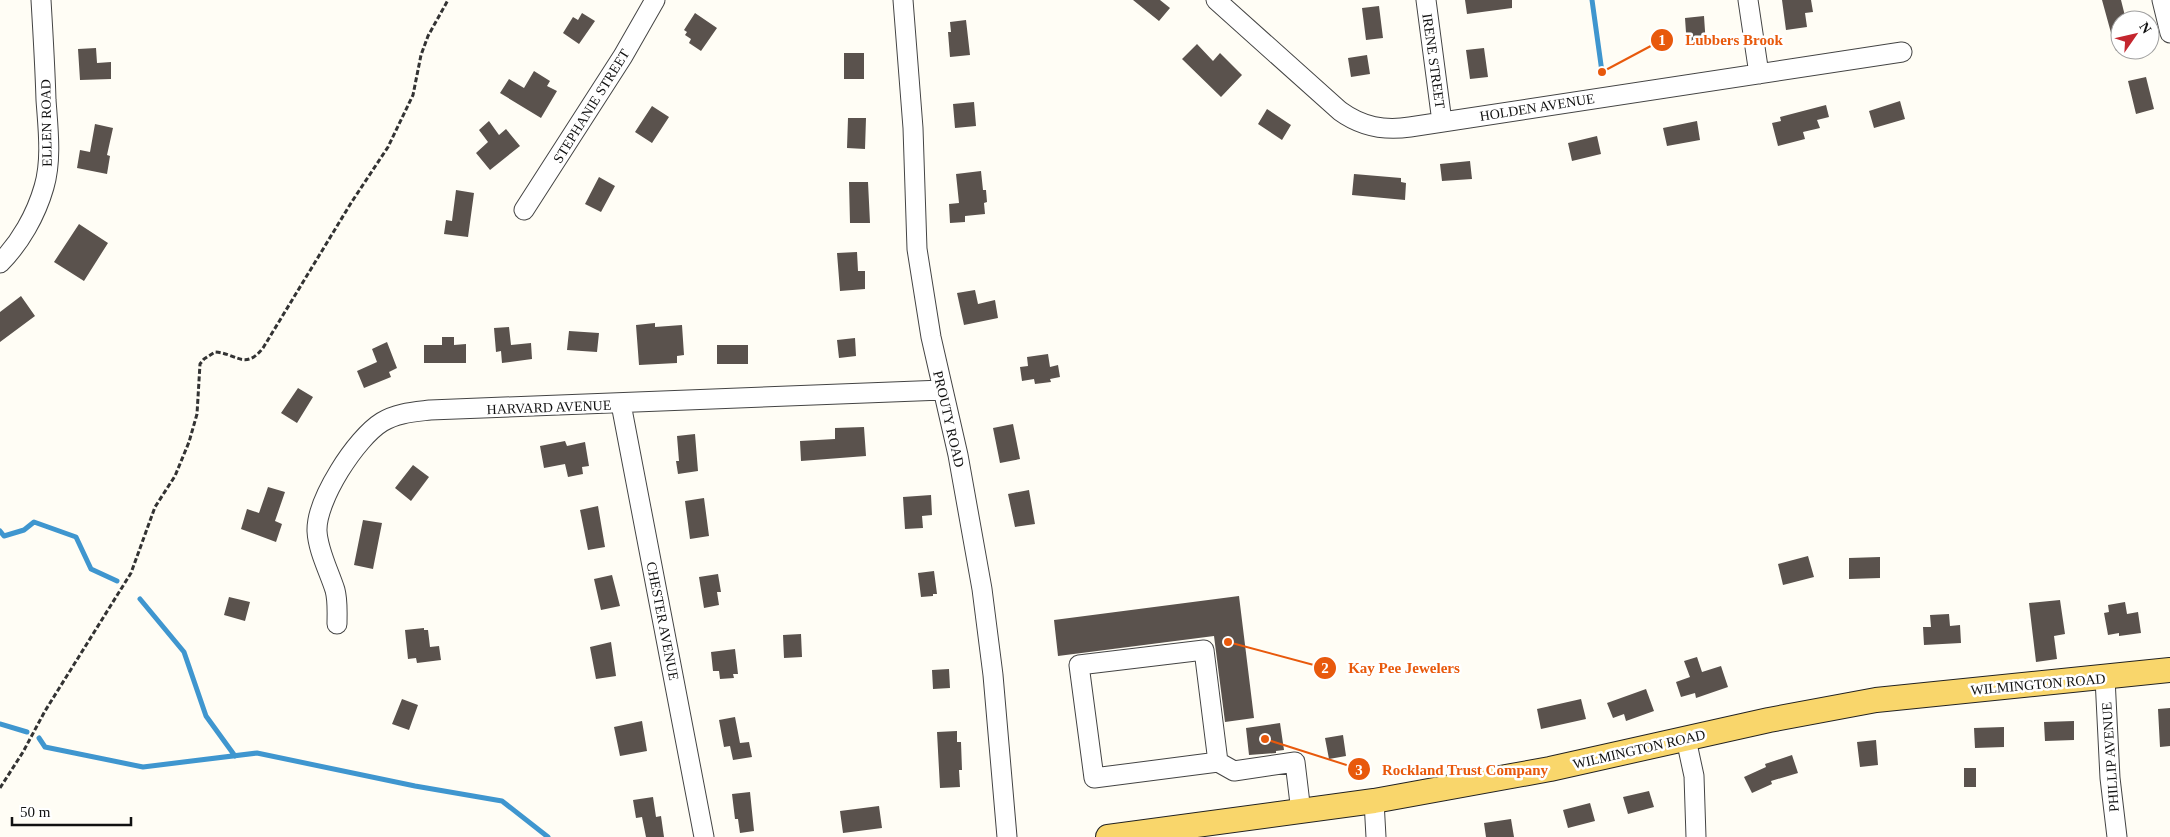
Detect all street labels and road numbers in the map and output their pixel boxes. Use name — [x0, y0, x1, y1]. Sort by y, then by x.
street label: IRENE STREET — [1419, 12, 1448, 110]
street label: STEPHANIE STREET — [550, 46, 633, 166]
street label: ELLEN ROAD — [38, 79, 55, 167]
street label: HOLDEN AVENUE — [1479, 91, 1596, 124]
street label: PROUTY ROAD — [930, 369, 967, 469]
street label: HARVARD AVENUE — [486, 398, 612, 417]
street label: CHESTER AVENUE — [644, 560, 681, 682]
street label: WILMINGTON ROAD — [1970, 671, 2106, 698]
street label: PHILLIP AVENUE — [2099, 702, 2122, 812]
street label: WILMINGTON ROAD — [1571, 727, 1707, 772]

